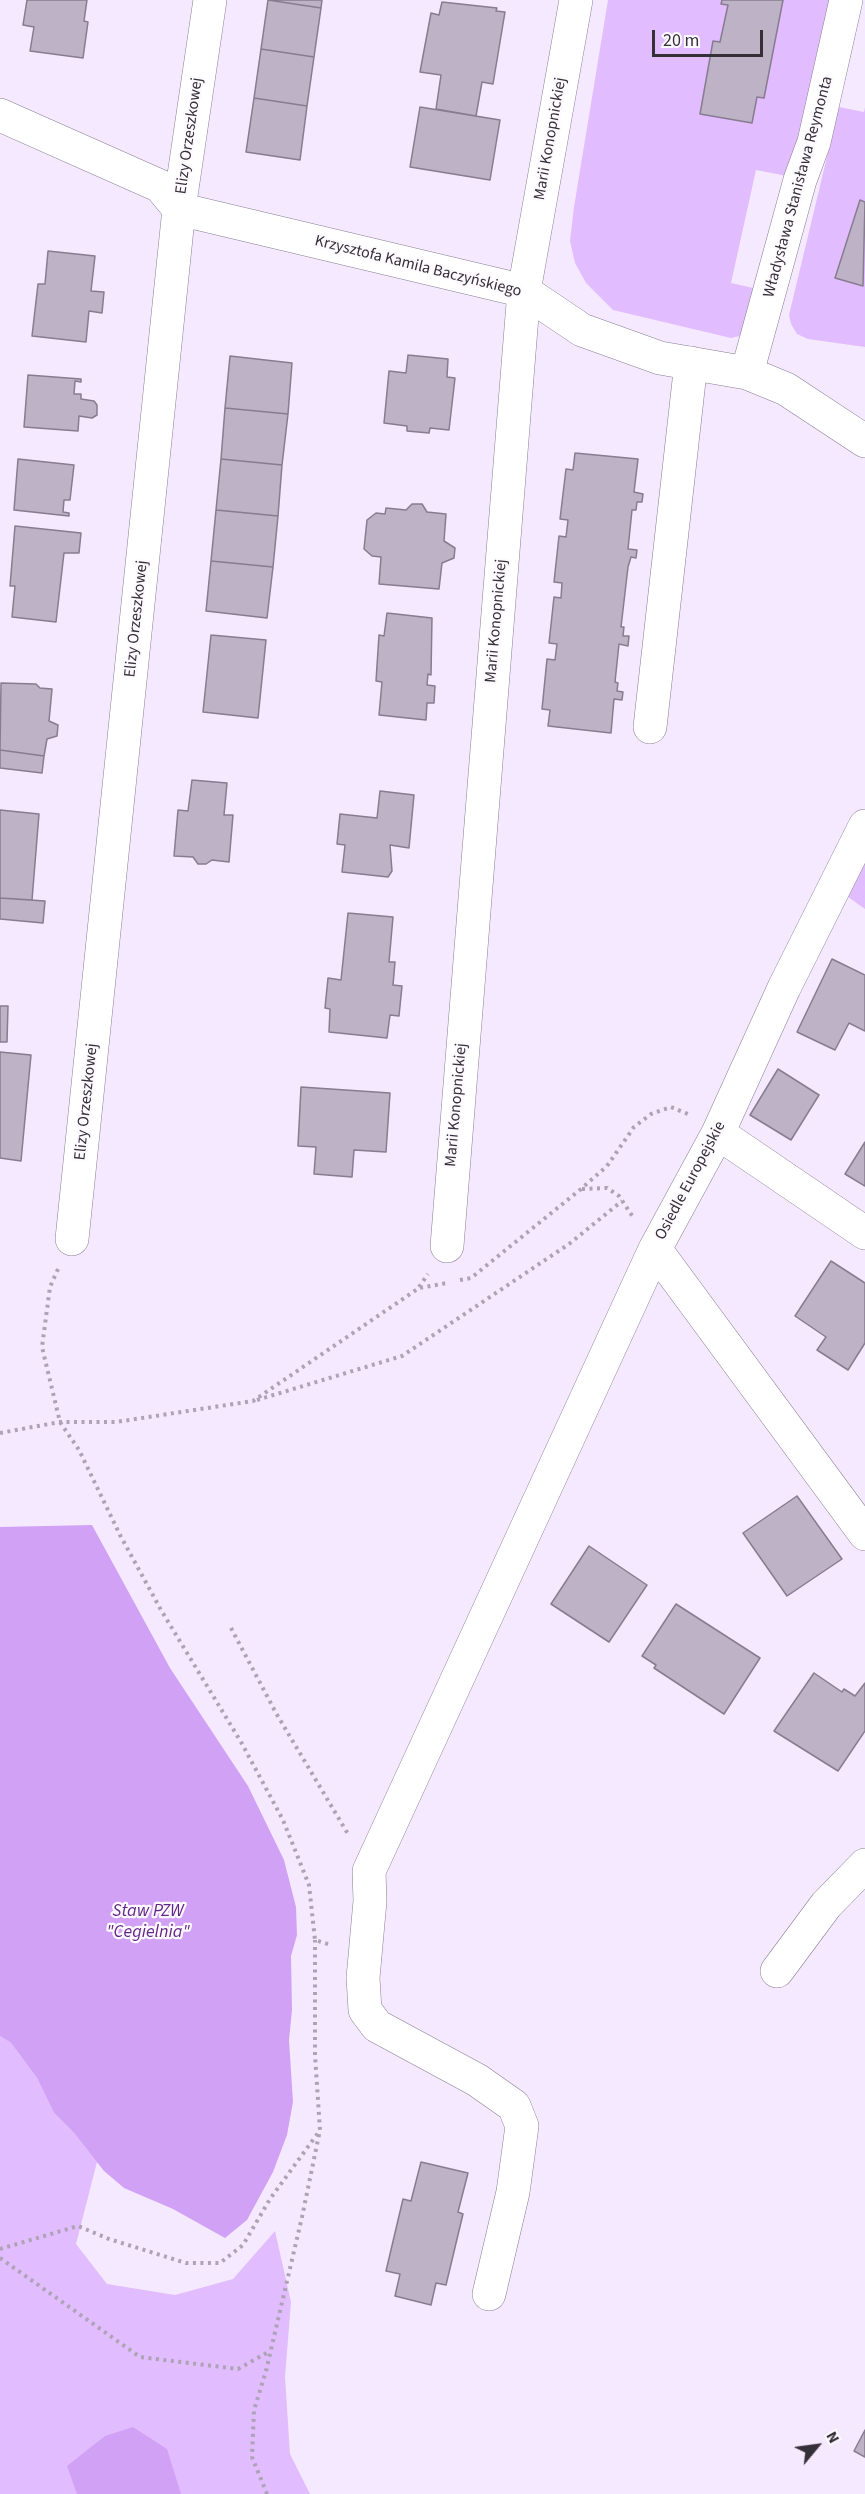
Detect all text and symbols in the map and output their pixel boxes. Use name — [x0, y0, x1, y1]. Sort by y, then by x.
scale bar — [655, 18, 766, 56]
text: 20 m — [663, 28, 699, 53]
street label: Władysława Stanisława Reymonta — [760, 74, 838, 300]
street label: Elizy Orzeszkowej — [172, 76, 208, 196]
street label: Marii Konopnickiej — [531, 76, 571, 202]
street label: Krzysztofa Kamila Baczyńskiego — [313, 232, 523, 302]
street label: Marii Konopnickiej — [482, 558, 512, 684]
street label: Elizy Orzeszkowej — [121, 560, 153, 678]
street label: Marii Konopnickiej — [442, 1042, 472, 1168]
street label: Elizy Orzeszkowej — [71, 1043, 103, 1161]
street label: Osiedle Europejskie — [652, 1118, 730, 1244]
water label: Staw PZW "Cegielnia" — [106, 1901, 190, 1944]
north arrow — [787, 2416, 847, 2476]
text: N — [821, 2427, 845, 2447]

